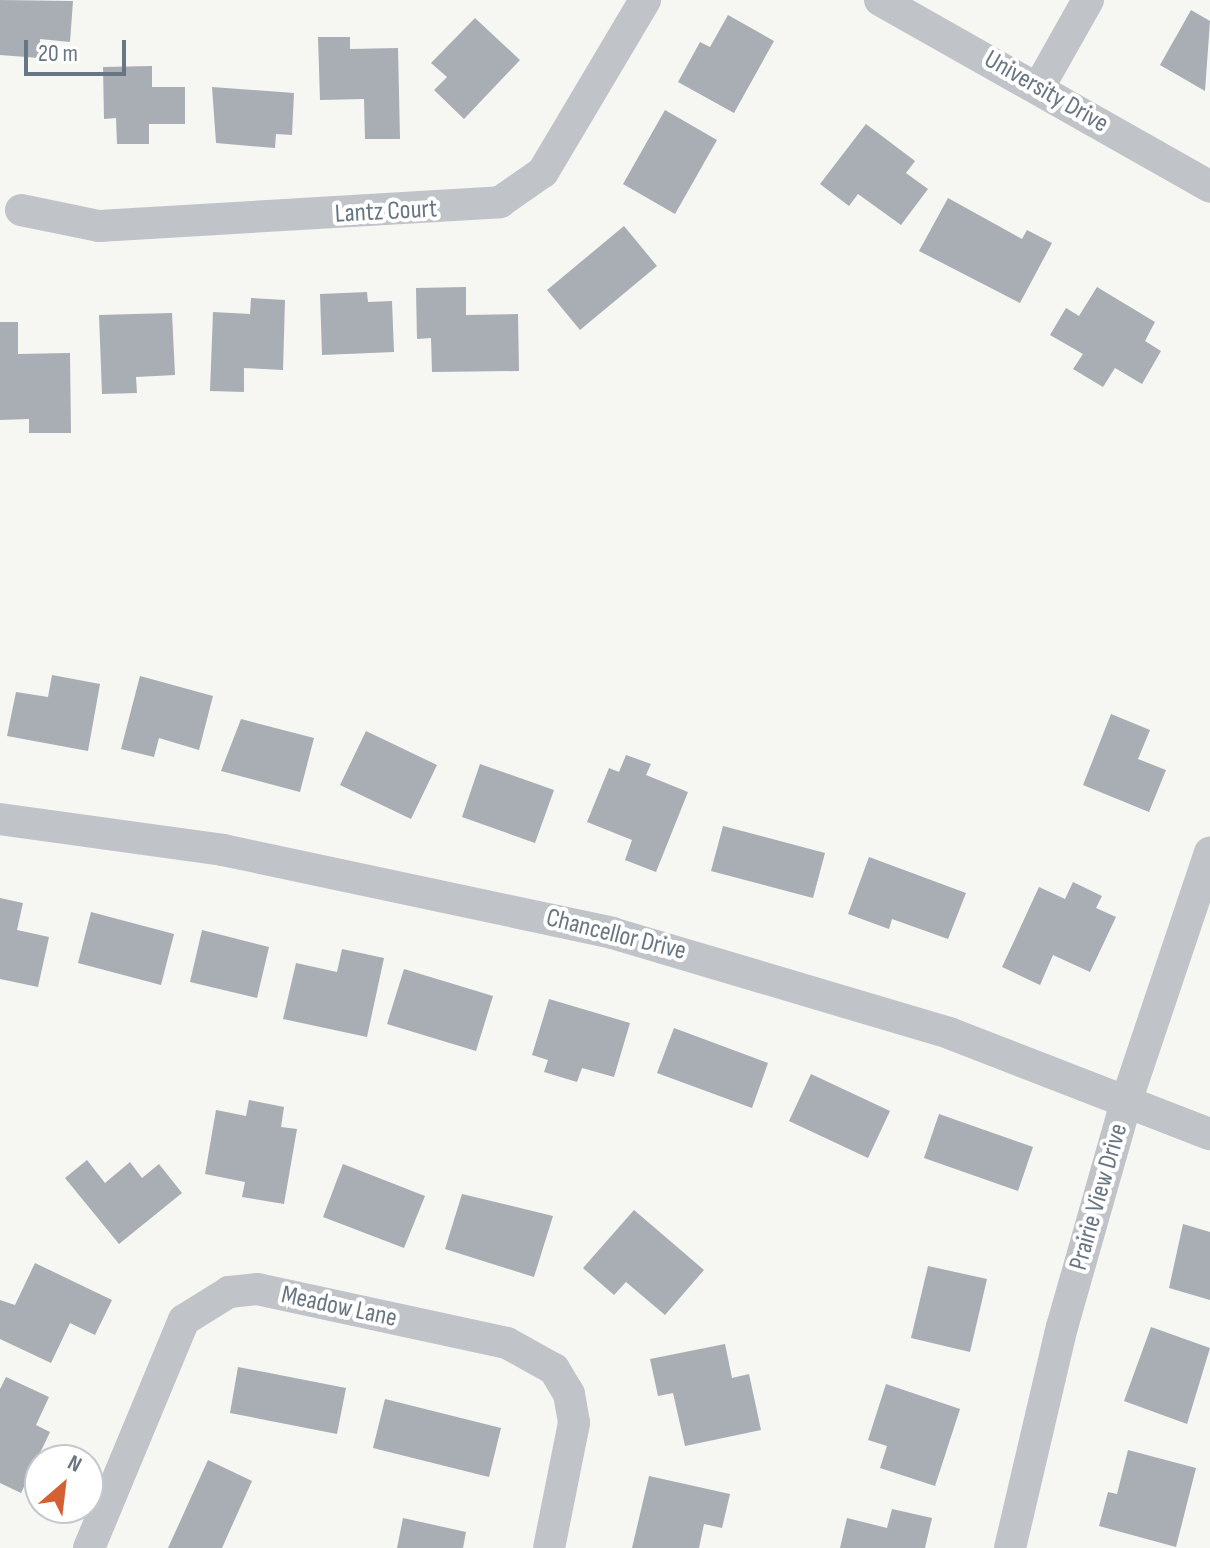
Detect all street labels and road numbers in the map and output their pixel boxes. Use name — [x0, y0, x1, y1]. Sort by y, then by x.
street label: University Drive — [978, 44, 1114, 140]
street label: Lantz Court — [334, 194, 438, 230]
street label: Chancellor Drive — [543, 903, 689, 967]
street label: Prairie View Drive — [1063, 1120, 1135, 1274]
street label: Meadow Lane — [278, 1280, 400, 1334]

